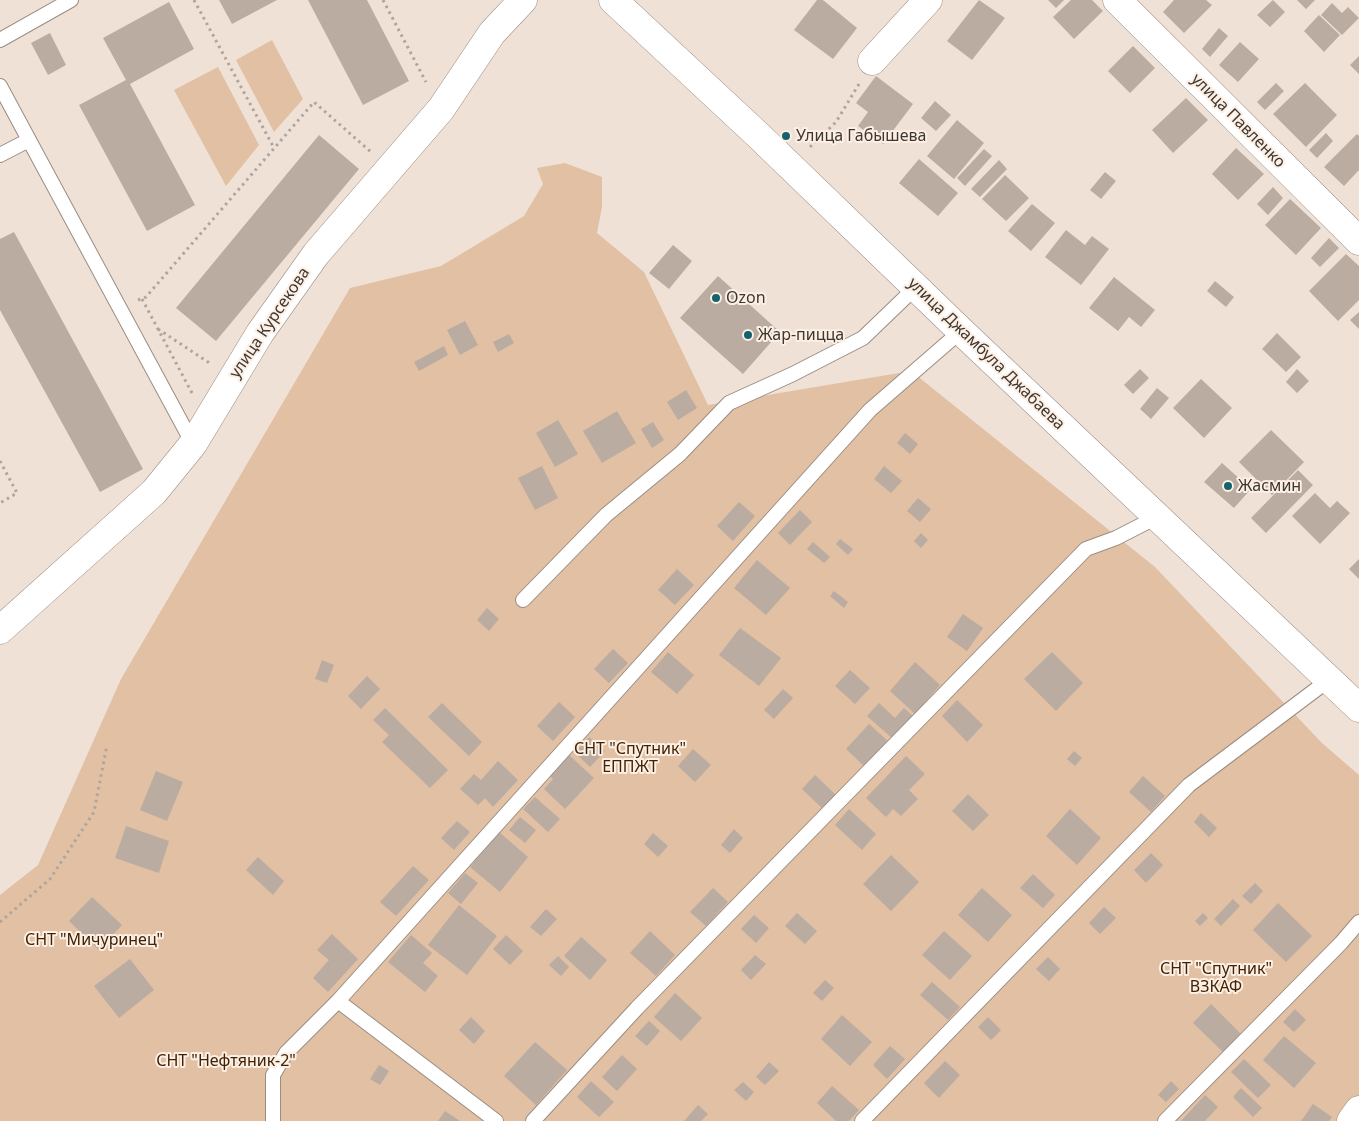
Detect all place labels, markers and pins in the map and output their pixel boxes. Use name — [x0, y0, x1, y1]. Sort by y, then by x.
place label: Улица Габышева — [796, 126, 926, 146]
marker: Улица Габышева — [780, 130, 792, 142]
place label: Ozon — [726, 288, 766, 308]
marker: Ozon — [710, 292, 722, 304]
place label: Жар-пицца — [758, 325, 844, 345]
marker: Жар-пицца — [742, 329, 754, 341]
place label: Жасмин — [1238, 476, 1301, 496]
marker: Жасмин — [1222, 480, 1234, 492]

